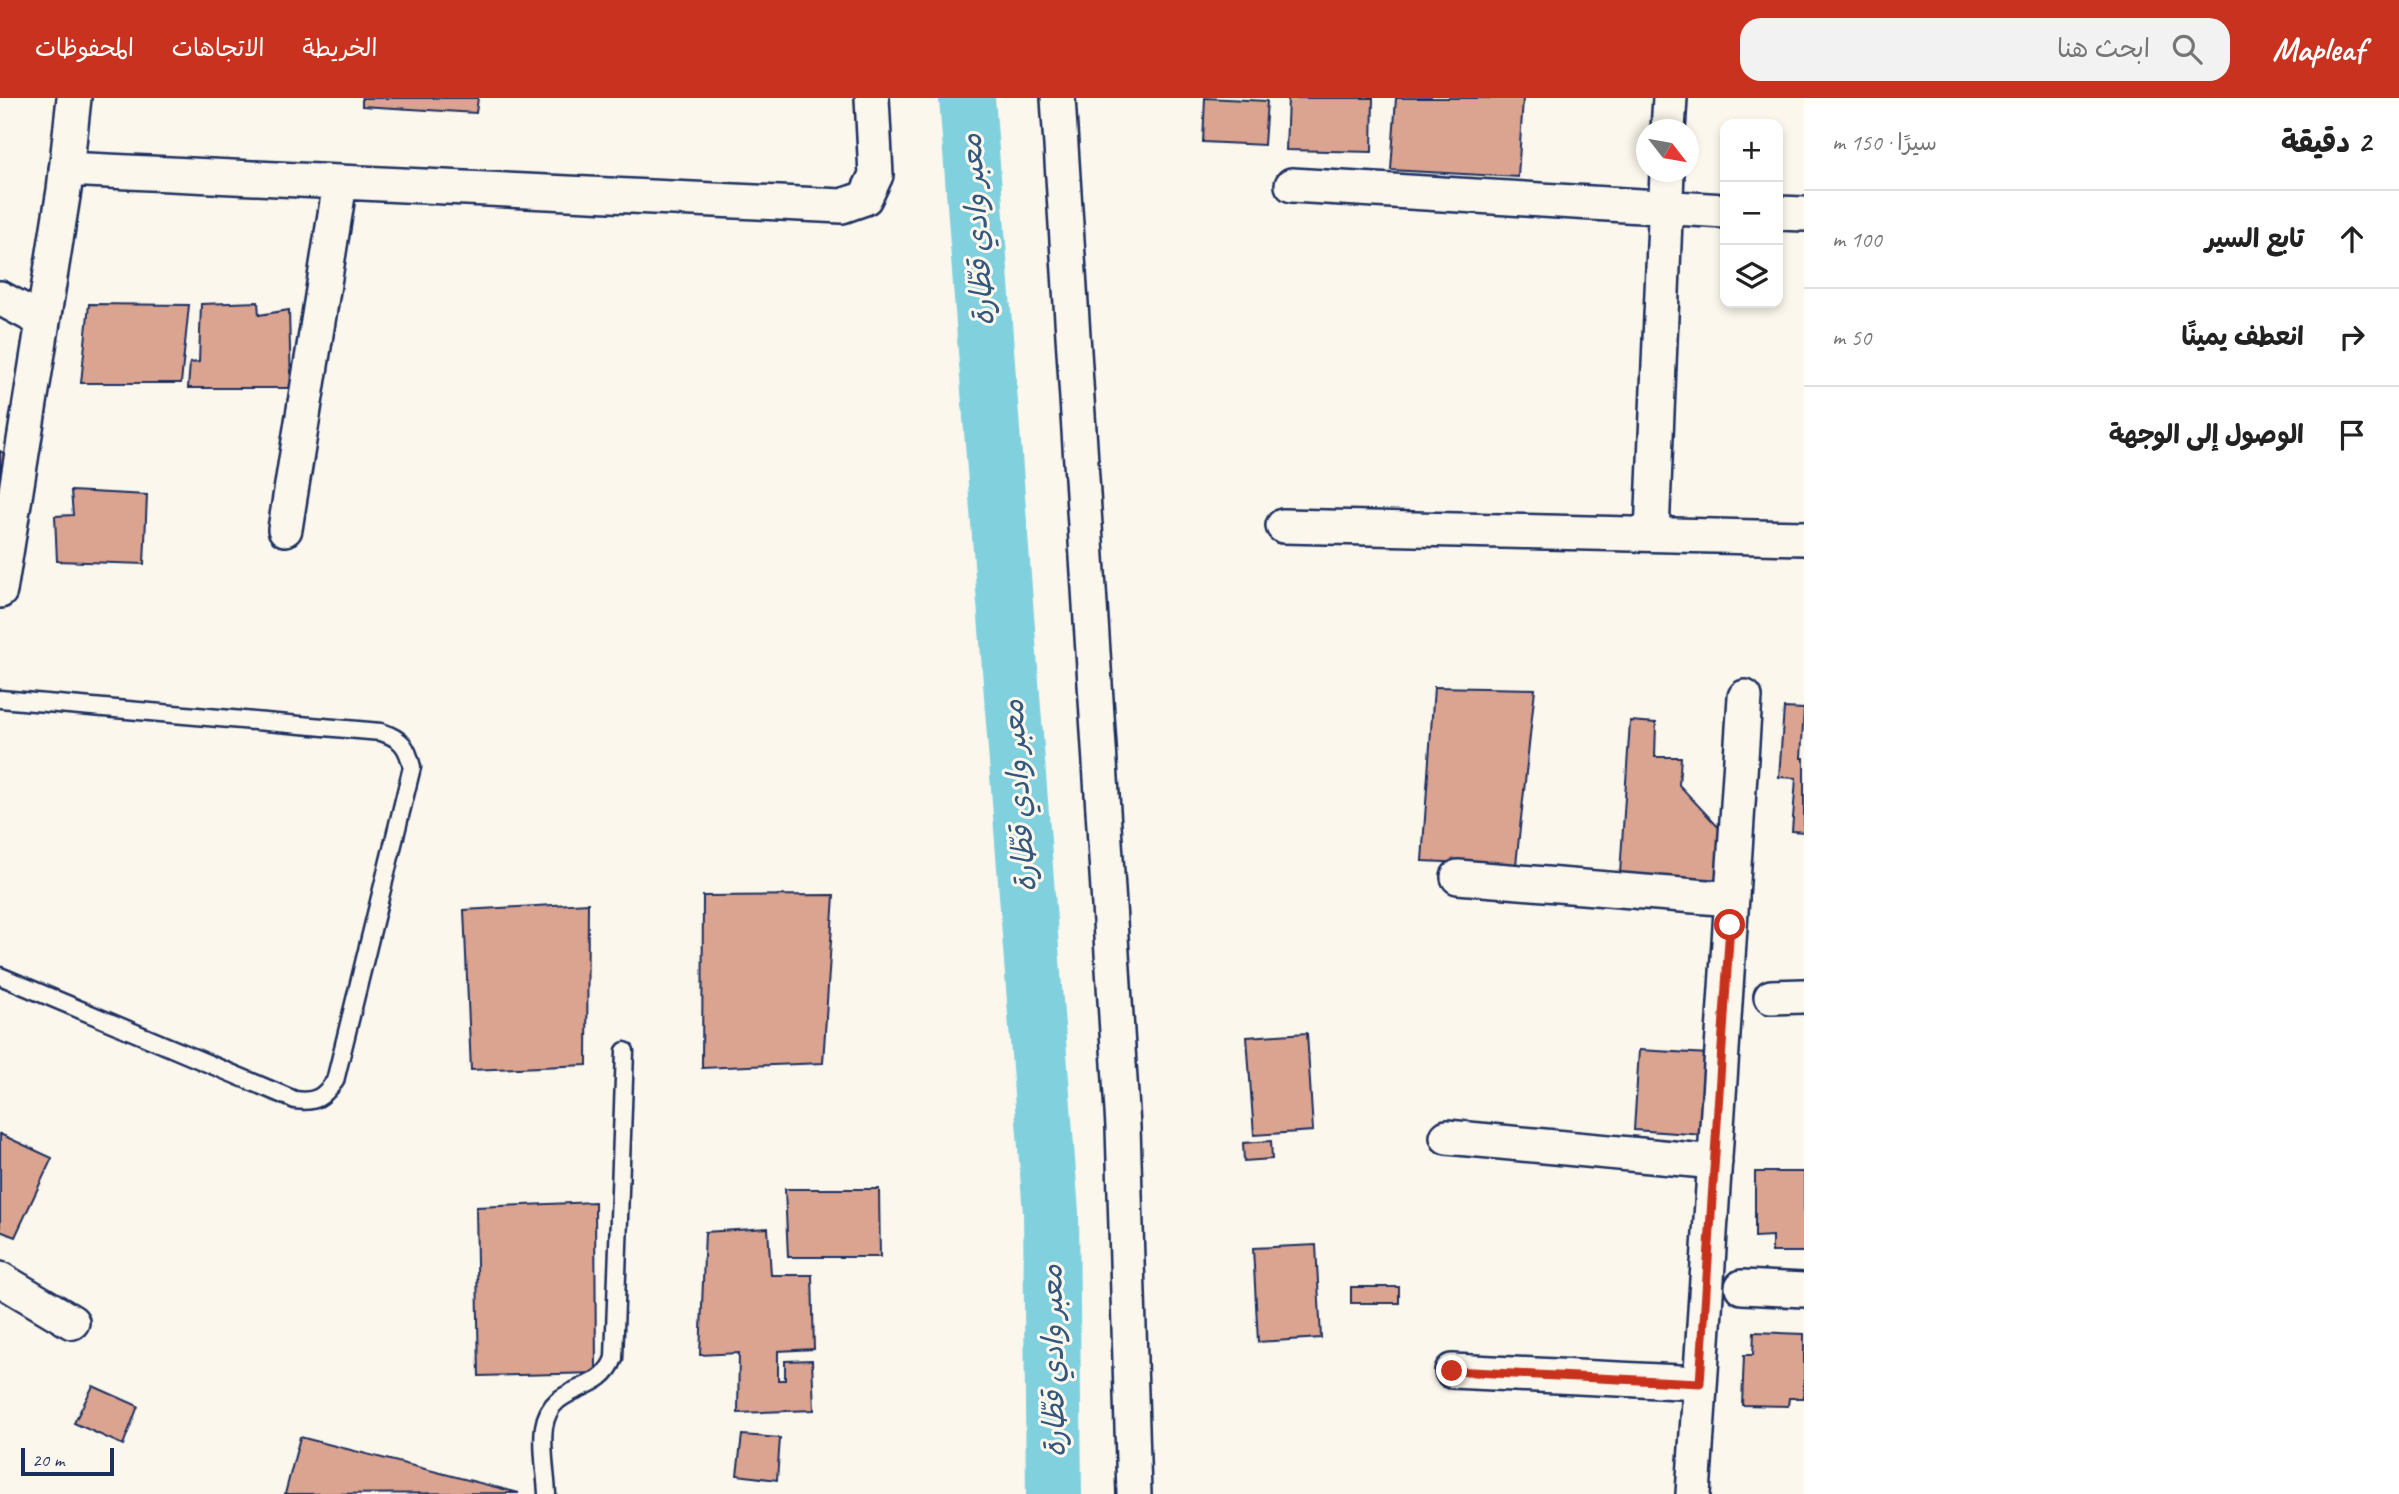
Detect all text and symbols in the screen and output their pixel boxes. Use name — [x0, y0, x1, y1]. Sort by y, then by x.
search box — [1740, 18, 2230, 81]
text: Mapleaf — [2272, 28, 2364, 70]
icon: search — [2168, 30, 2206, 68]
text: ابحث هنا — [2057, 32, 2150, 65]
text: المحفوظات — [35, 33, 134, 63]
text: الاتجاهات — [172, 33, 265, 63]
text: الخريطة — [303, 33, 377, 63]
north arrow — [1636, 119, 1699, 182]
map controls — [1720, 119, 1783, 308]
button: + — [1720, 119, 1783, 182]
text: 2 دقيقة — [2281, 123, 2371, 161]
text: سيرًا · 150 m — [1832, 128, 1937, 157]
water label: معبر وادي قطّارة — [951, 132, 1005, 328]
button: − — [1720, 182, 1783, 245]
icon: ahead — [2333, 220, 2371, 258]
text: تابع السير — [2205, 222, 2304, 255]
text: 100 m — [1832, 225, 1882, 254]
button: layers — [1720, 245, 1783, 308]
icon: right — [2333, 318, 2371, 356]
text: انعطف يمينًا — [2182, 320, 2304, 353]
text: 50 m — [1832, 323, 1871, 352]
icon: arrive — [2333, 416, 2371, 454]
text: الوصول إلى الوجهة — [2109, 418, 2304, 451]
water label: معبر وادي قطّارة — [993, 698, 1047, 894]
route start — [1714, 909, 1745, 940]
water label: معبر وادي قطّارة — [1032, 1264, 1076, 1458]
route end — [1436, 1355, 1467, 1386]
scale bar — [21, 1445, 114, 1477]
text: 20 m — [32, 1448, 64, 1472]

